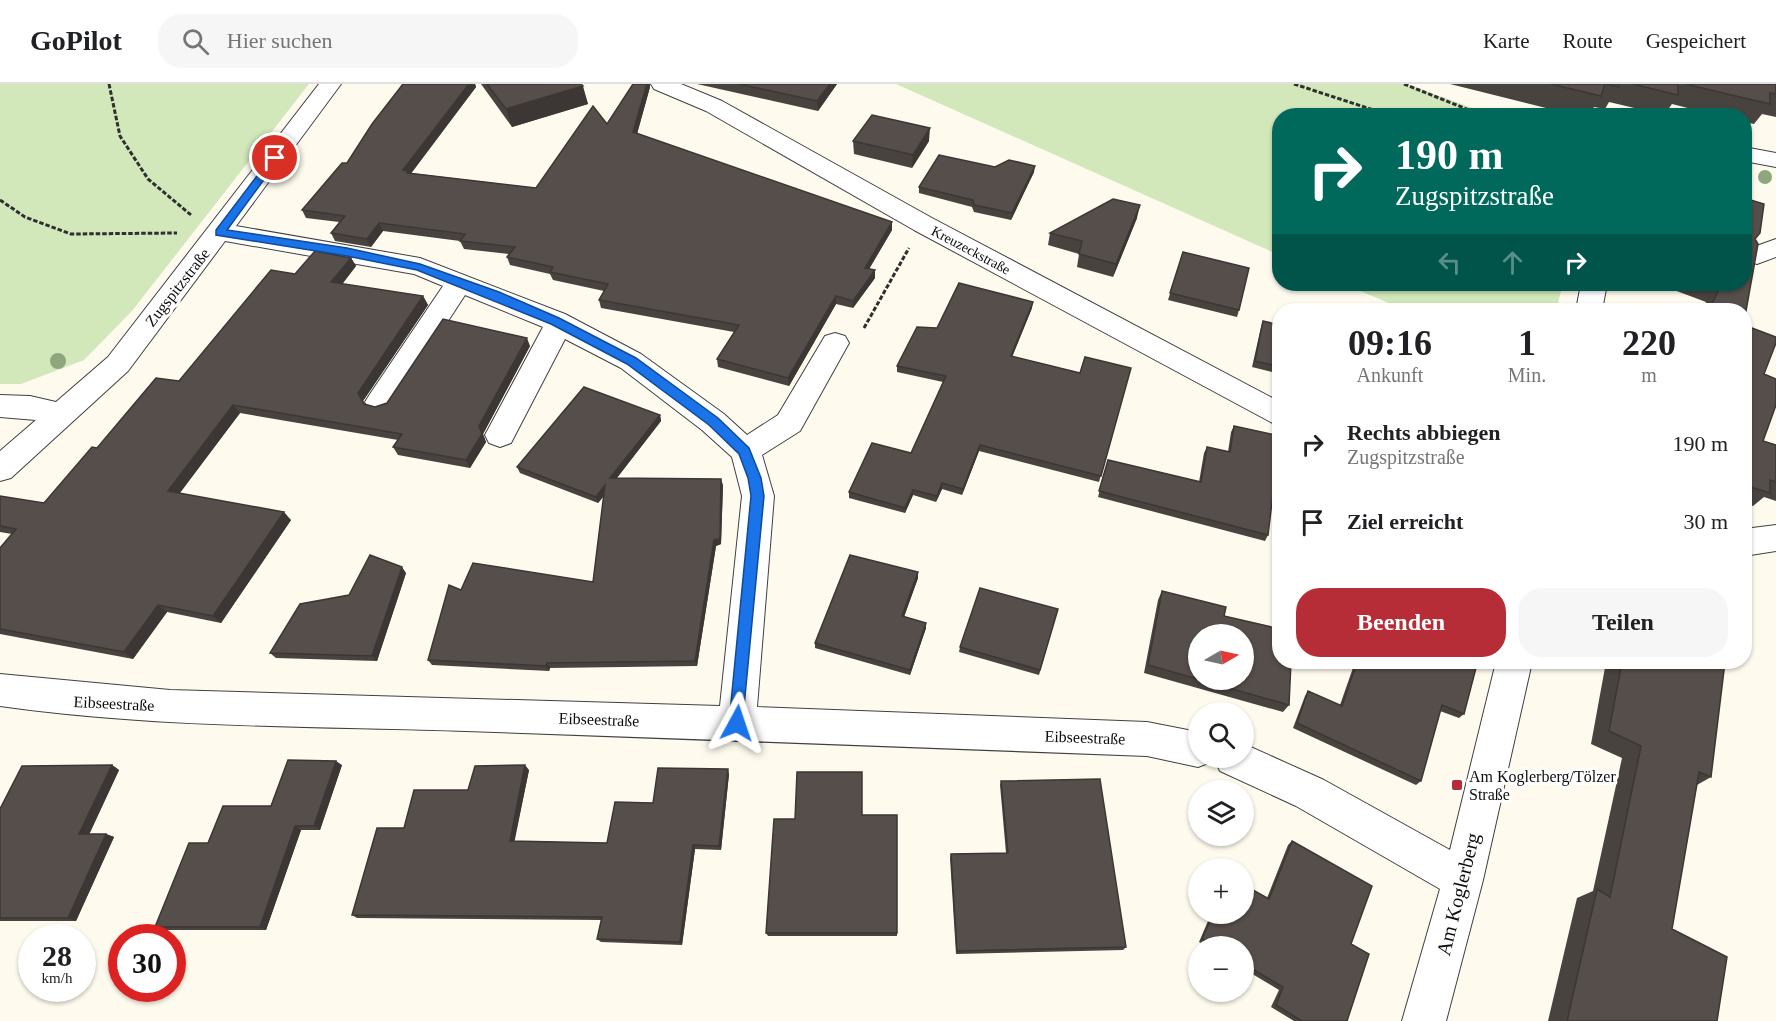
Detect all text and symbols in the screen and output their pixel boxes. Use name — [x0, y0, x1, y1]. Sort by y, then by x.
search box — [158, 14, 578, 68]
text: GoPilot — [30, 25, 122, 56]
icon: search — [179, 25, 212, 58]
text: Hier suchen — [227, 28, 332, 53]
text: Karte — [1483, 29, 1530, 53]
text: Route — [1563, 29, 1613, 53]
text: Gespeichert — [1646, 29, 1746, 53]
pin — [249, 132, 300, 183]
icon: right — [1296, 132, 1374, 210]
text: 190 m — [1395, 132, 1504, 178]
icon: arrive — [258, 141, 291, 174]
text: Zugspitzstraße — [1395, 181, 1554, 211]
street label: Kreuzeckstraße — [929, 223, 1013, 278]
street label: Zugspitzstraße — [142, 245, 214, 330]
icon: left — [1433, 246, 1466, 279]
icon: ahead — [1496, 246, 1529, 279]
icon: right — [1559, 246, 1592, 279]
text: 09:16 — [1348, 323, 1432, 363]
text: 1 — [1518, 323, 1536, 363]
text: 220 — [1622, 323, 1676, 363]
text: Ankunft — [1357, 364, 1423, 386]
text: Min. — [1508, 364, 1546, 386]
text: m — [1641, 364, 1657, 386]
text: Rechts abbiegen — [1347, 420, 1500, 445]
icon: right — [1296, 428, 1329, 461]
text: 190 m — [1672, 431, 1728, 456]
text: Zugspitzstraße — [1347, 446, 1465, 468]
icon: arrive — [1296, 506, 1329, 539]
text: Ziel erreicht — [1347, 509, 1463, 534]
text: 30 m — [1683, 509, 1728, 534]
button: Beenden — [1296, 588, 1506, 657]
button: Teilen — [1518, 588, 1728, 657]
north arrow — [1188, 624, 1254, 690]
map controls — [1188, 624, 1254, 1002]
position arrow — [705, 691, 769, 755]
street label: Eibseestraße — [73, 693, 155, 714]
button: search — [1188, 702, 1254, 768]
street label: Eibseestraße — [558, 710, 640, 729]
street label: Eibseestraße — [1044, 728, 1126, 747]
place label: Am Koglerberg/Tölzer Straße — [1469, 768, 1616, 803]
marker: Am Koglerberg/Tölzer Straße — [1450, 778, 1464, 792]
button: layers — [1188, 780, 1254, 846]
street label: Am Koglerberg — [1432, 830, 1485, 958]
button: + — [1188, 858, 1254, 924]
speed limit sign: 30 — [108, 924, 186, 1002]
button: − — [1188, 936, 1254, 1002]
text: 28 — [42, 939, 72, 972]
text: km/h — [42, 970, 72, 986]

